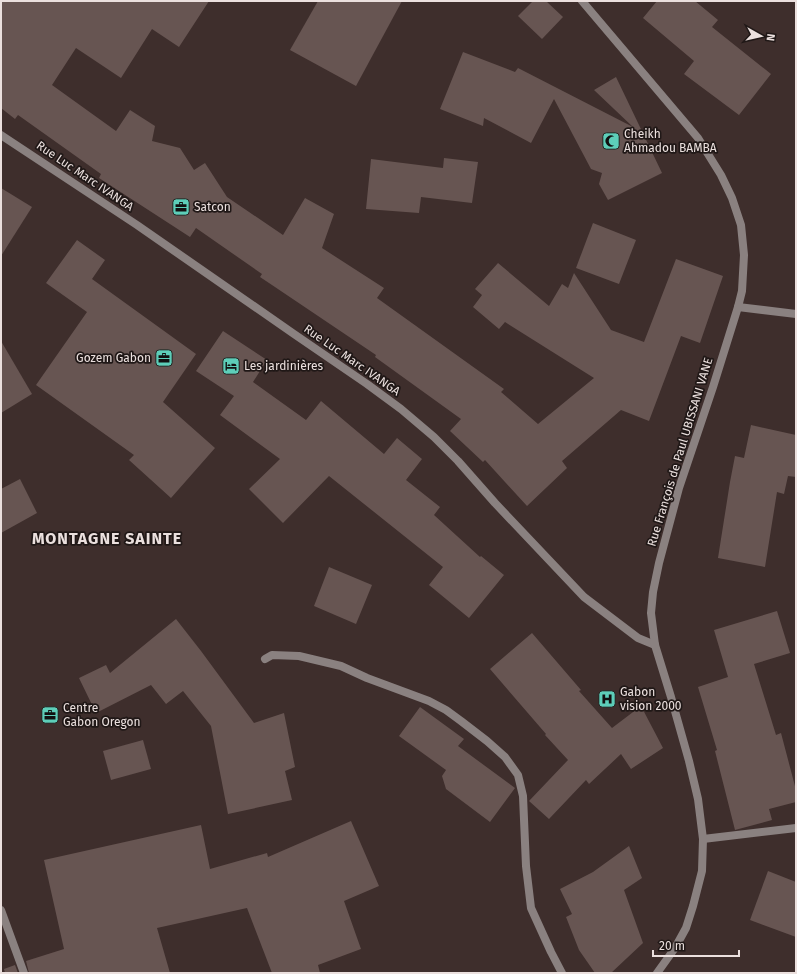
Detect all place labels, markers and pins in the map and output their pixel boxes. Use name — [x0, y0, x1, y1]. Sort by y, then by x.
place label: Cheikh Ahmadou BAMBA — [624, 127, 717, 155]
mosque icon: Cheikh Ahmadou BAMBA — [601, 131, 621, 151]
office icon: Satcon — [171, 197, 191, 217]
place label: Satcon — [194, 200, 231, 214]
office icon: Gozem Gabon — [154, 348, 174, 368]
place label: Gozem Gabon — [76, 351, 151, 365]
hotel icon: Les jardinières — [221, 356, 241, 376]
place label: Les jardinières — [244, 359, 323, 373]
place label: Gabon vision 2000 — [620, 685, 682, 713]
hospital icon: Gabon vision 2000 — [597, 689, 617, 709]
place label: Centre Gabon Oregon — [63, 701, 141, 729]
office icon: Centre Gabon Oregon — [40, 705, 60, 725]

